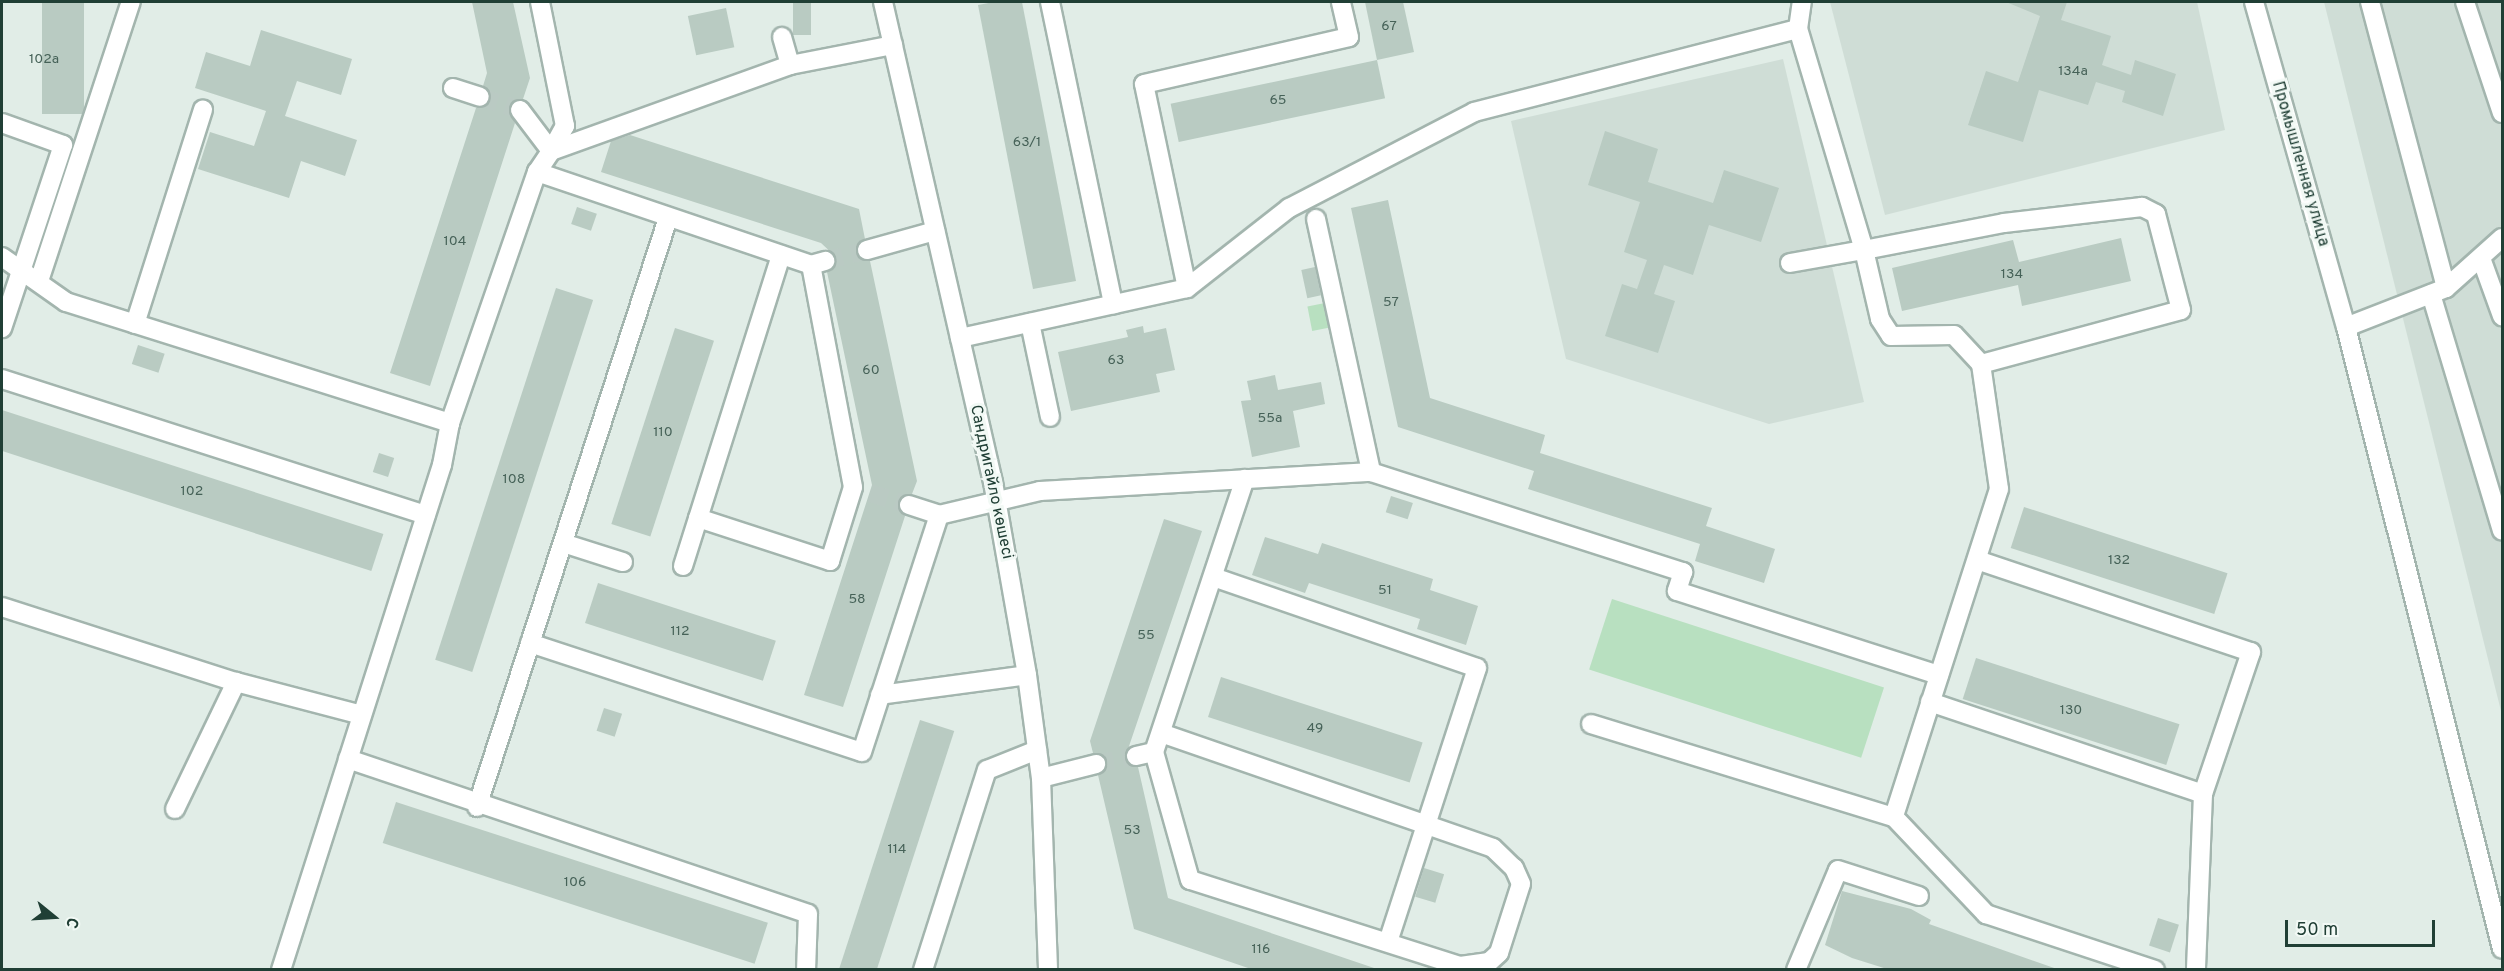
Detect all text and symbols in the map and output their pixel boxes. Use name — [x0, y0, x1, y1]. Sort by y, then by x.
house number: 67 — [1381, 19, 1397, 35]
house number: 102а — [29, 52, 59, 68]
house number: 134а — [2058, 64, 2088, 80]
street label: Промышленная улица — [2267, 79, 2333, 249]
house number: 65 — [1269, 93, 1287, 109]
house number: 63/1 — [1013, 135, 1041, 151]
house number: 104 — [444, 234, 466, 250]
house number: 134 — [2001, 267, 2023, 283]
house number: 57 — [1383, 295, 1399, 311]
house number: 63 — [1108, 353, 1124, 369]
house number: 60 — [862, 363, 880, 379]
street label: Сандригайло көшесі — [965, 403, 1017, 561]
house number: 55а — [1258, 411, 1282, 427]
house number: 110 — [653, 425, 673, 441]
house number: 108 — [503, 472, 525, 488]
house number: 102 — [181, 484, 203, 500]
house number: 132 — [2108, 553, 2130, 569]
house number: 51 — [1378, 583, 1392, 599]
house number: 58 — [848, 592, 866, 608]
house number: 112 — [670, 624, 690, 640]
house number: 55 — [1137, 628, 1155, 644]
house number: 130 — [2060, 703, 2082, 719]
house number: 49 — [1307, 721, 1323, 737]
house number: 53 — [1123, 823, 1141, 839]
house number: 114 — [888, 842, 906, 858]
house number: 106 — [564, 875, 586, 891]
north arrow — [24, 887, 84, 947]
scale bar — [2288, 908, 2438, 946]
text: С — [60, 915, 82, 931]
text: 50 m — [2296, 919, 2338, 942]
house number: 116 — [1252, 942, 1270, 958]

